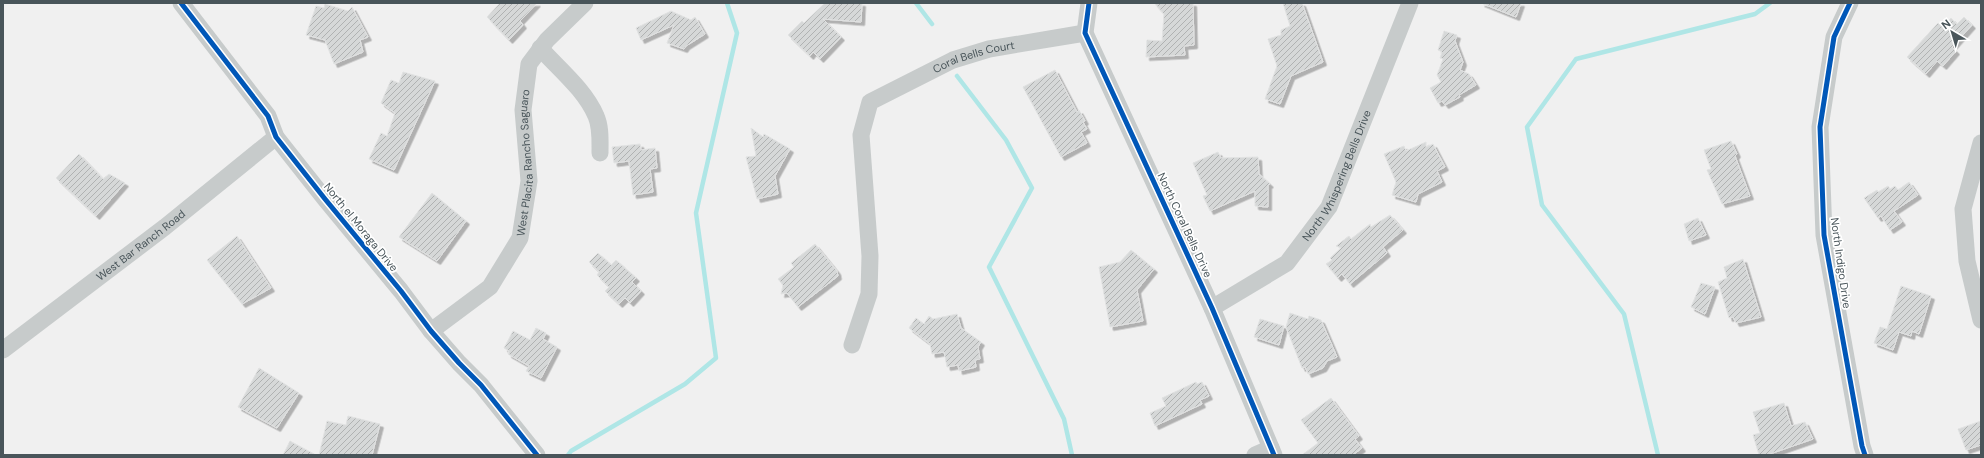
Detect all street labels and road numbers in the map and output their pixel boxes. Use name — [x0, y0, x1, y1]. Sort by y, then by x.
street label: Coral Bells Court — [930, 38, 1015, 76]
street label: West Placita Rancho Saguaro — [513, 88, 536, 237]
street label: North Whispering Bells Drive — [1299, 108, 1374, 244]
street label: North Coral Bells Drive — [1155, 170, 1215, 280]
street label: North el Moraga Drive — [321, 180, 401, 274]
street label: West Bar Ranch Road — [93, 207, 188, 284]
street label: North Indigo Drive — [1828, 217, 1854, 309]

